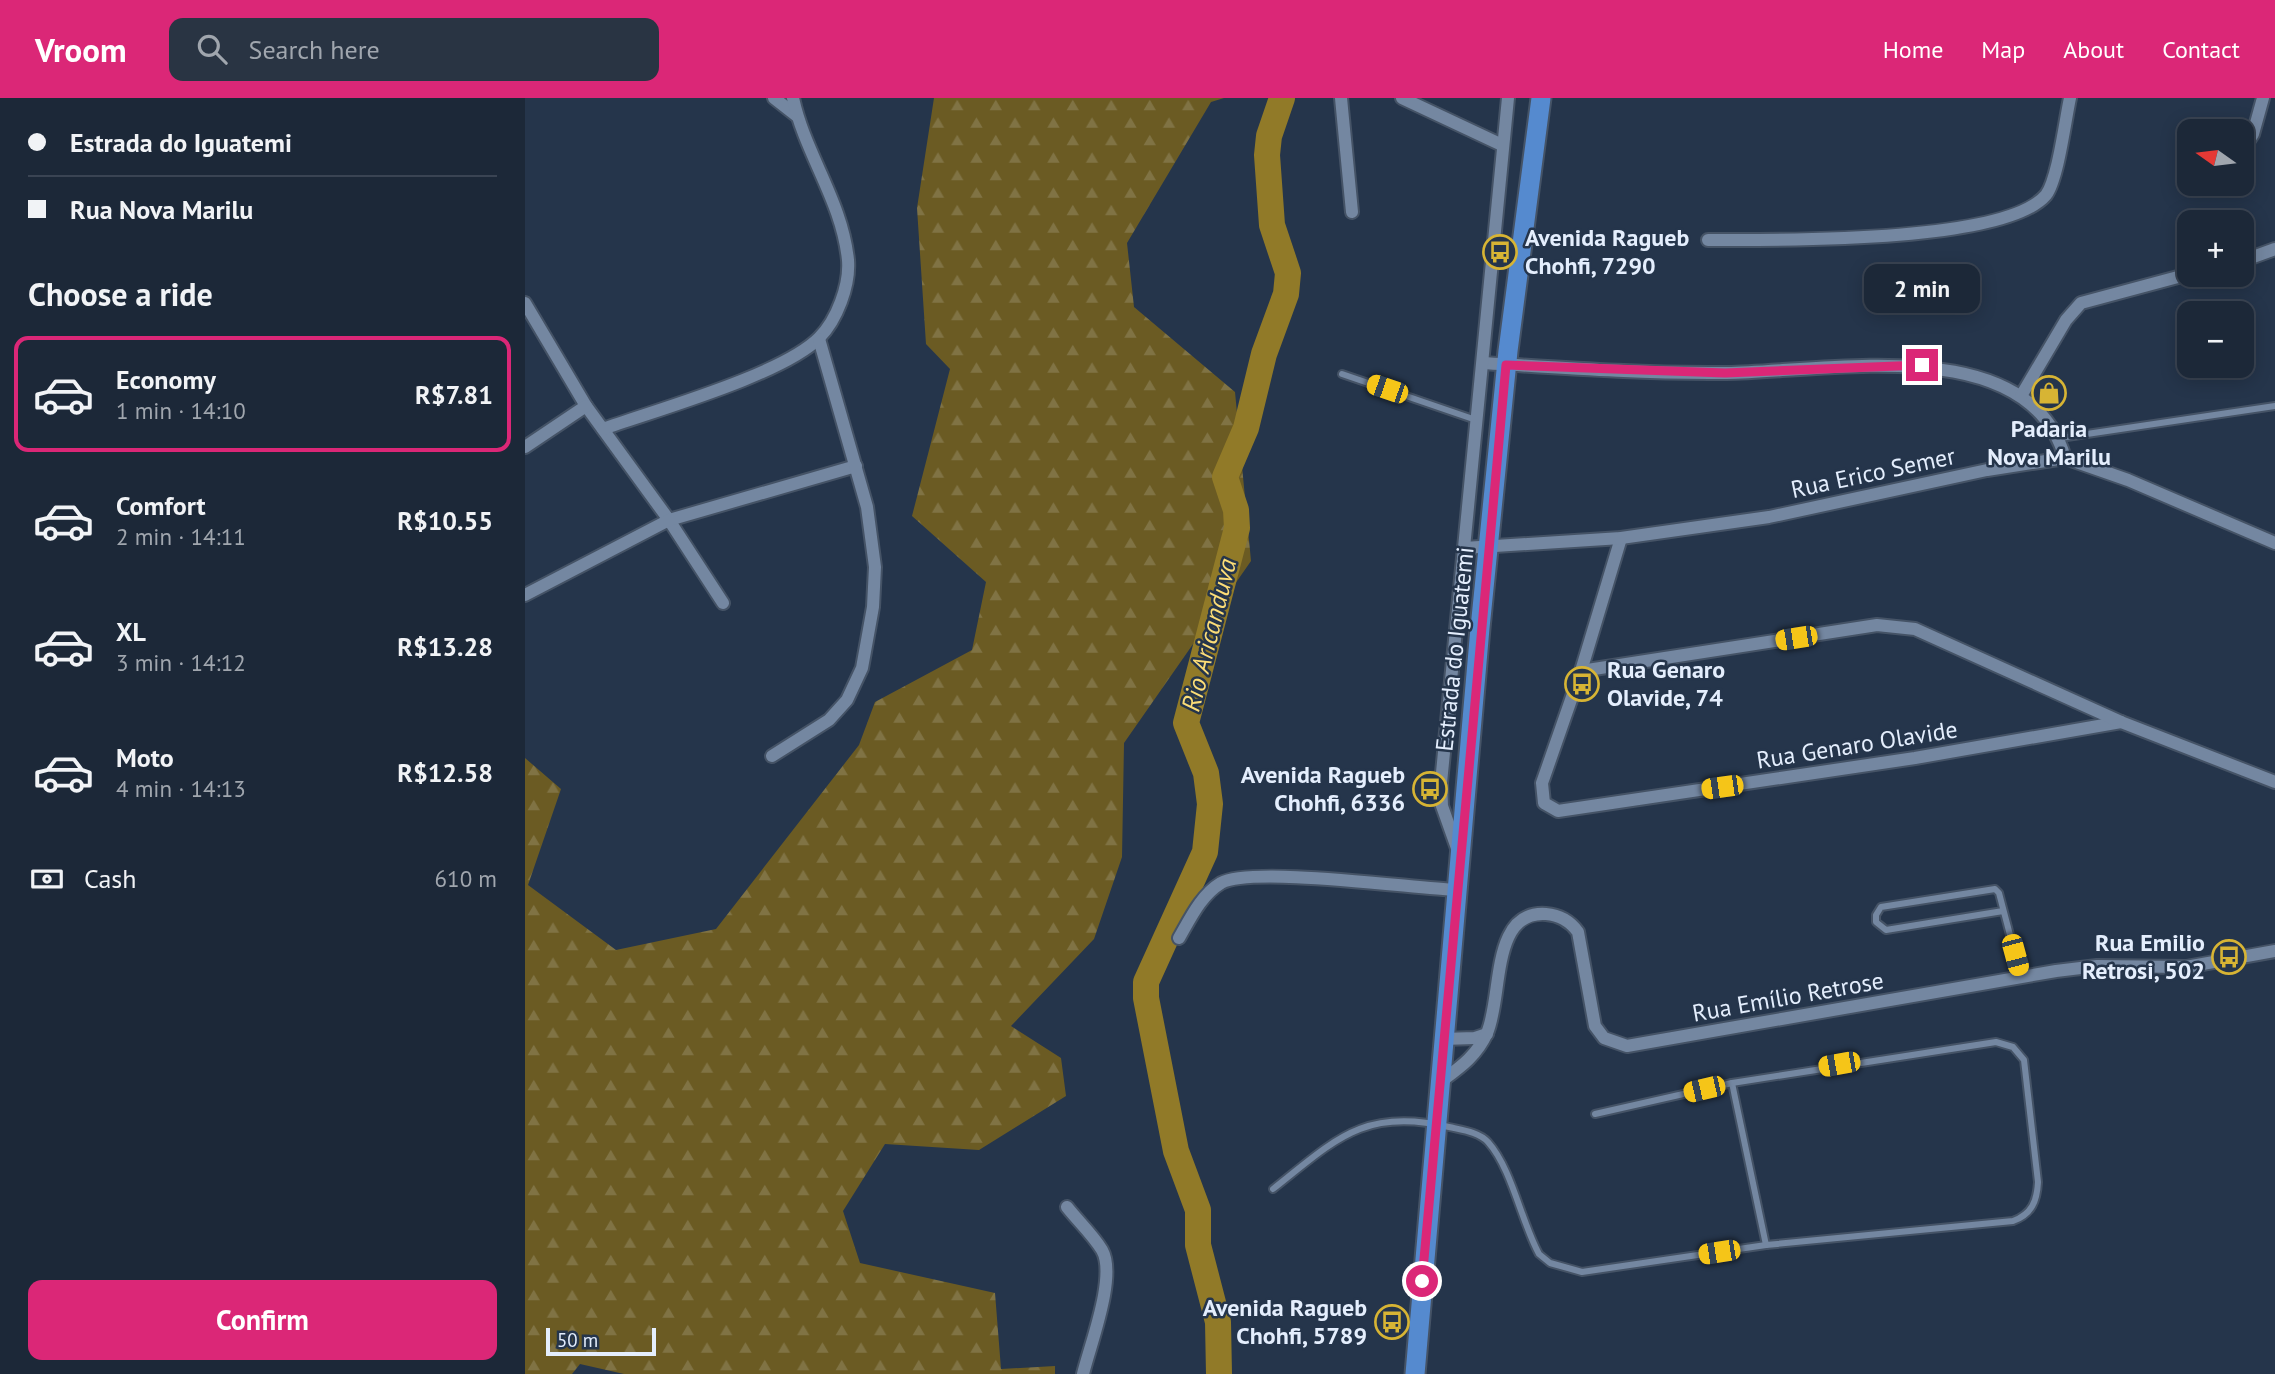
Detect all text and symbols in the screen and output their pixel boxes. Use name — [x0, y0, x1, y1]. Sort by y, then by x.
search box — [169, 18, 659, 81]
text: Vroom — [35, 28, 127, 71]
icon: search — [193, 30, 231, 68]
text: Search here — [249, 33, 380, 66]
text: Home — [1883, 34, 1943, 65]
text: Map — [1981, 34, 2025, 65]
text: About — [2063, 34, 2124, 65]
text: Contact — [2162, 34, 2240, 65]
north arrow — [2177, 119, 2254, 196]
map controls — [2177, 119, 2254, 378]
text: Estrada do Iguatemi — [70, 126, 292, 159]
text: Rua Nova Marilu — [70, 193, 253, 226]
button: + — [2177, 210, 2254, 287]
place label: Avenida Ragueb Chohfi, 7290 — [1525, 222, 1689, 281]
bus stop icon: Avenida Ragueb Chohfi, 7290 — [1481, 233, 1519, 271]
callout: 2 min — [1864, 264, 1980, 313]
text: Choose a ride — [28, 273, 213, 315]
text: 2 min — [1894, 274, 1950, 303]
button: − — [2177, 301, 2254, 378]
route end — [1906, 349, 1938, 381]
icon: car — [32, 363, 95, 426]
text: Economy — [116, 363, 216, 396]
car — [1364, 372, 1411, 406]
shop icon: Padaria Nova Marilu — [2030, 374, 2068, 412]
text: R$7.81 — [415, 378, 493, 411]
text: 1 min · 14:10 — [116, 396, 246, 425]
place label: Padaria Nova Marilu — [1987, 413, 2111, 472]
street label: Rua Erico Semer — [1788, 440, 1958, 505]
icon: car — [32, 489, 95, 552]
text: Comfort — [116, 489, 206, 522]
text: R$10.55 — [397, 504, 493, 537]
text: 2 min · 14:11 — [116, 522, 246, 551]
street label: Estrada do Iguatemi — [1428, 545, 1481, 753]
water label: Rio Aricanduva — [1174, 555, 1244, 715]
icon: car — [32, 615, 95, 678]
text: XL — [116, 615, 146, 648]
car — [1774, 624, 1819, 652]
text: R$13.28 — [397, 630, 493, 663]
text: 3 min · 14:12 — [116, 648, 246, 677]
place label: Rua Genaro Olavide, 74 — [1607, 654, 1725, 713]
bus stop icon: Rua Genaro Olavide, 74 — [1563, 665, 1601, 703]
street label: Rua Genaro Olavide — [1754, 713, 1960, 776]
icon: car — [32, 741, 95, 804]
text: Moto — [116, 741, 174, 774]
text: R$12.58 — [397, 756, 493, 789]
place label: Avenida Ragueb Chohfi, 6336 — [1241, 759, 1405, 818]
bus stop icon: Avenida Ragueb Chohfi, 6336 — [1411, 770, 1449, 808]
text: 4 min · 14:13 — [116, 774, 246, 803]
car — [1700, 774, 1745, 800]
icon: cash — [28, 860, 66, 898]
text: Cash — [84, 862, 136, 895]
text: 610 m — [435, 864, 497, 893]
place label: Rua Emilio Retrosi, 502 — [2082, 927, 2205, 986]
car — [2000, 932, 2031, 978]
bus stop icon: Rua Emilio Retrosi, 502 — [2210, 938, 2248, 976]
street label: Rua Emílio Retrose — [1690, 964, 1886, 1029]
car — [1817, 1050, 1862, 1078]
car — [1682, 1074, 1727, 1104]
car — [1697, 1238, 1742, 1266]
route start — [1406, 1265, 1438, 1297]
button: Confirm — [28, 1280, 497, 1360]
place label: Avenida Ragueb Chohfi, 5789 — [1203, 1292, 1367, 1351]
bus stop icon: Avenida Ragueb Chohfi, 5789 — [1373, 1303, 1411, 1341]
scale bar — [546, 1325, 656, 1357]
text: 50 m — [557, 1328, 598, 1352]

